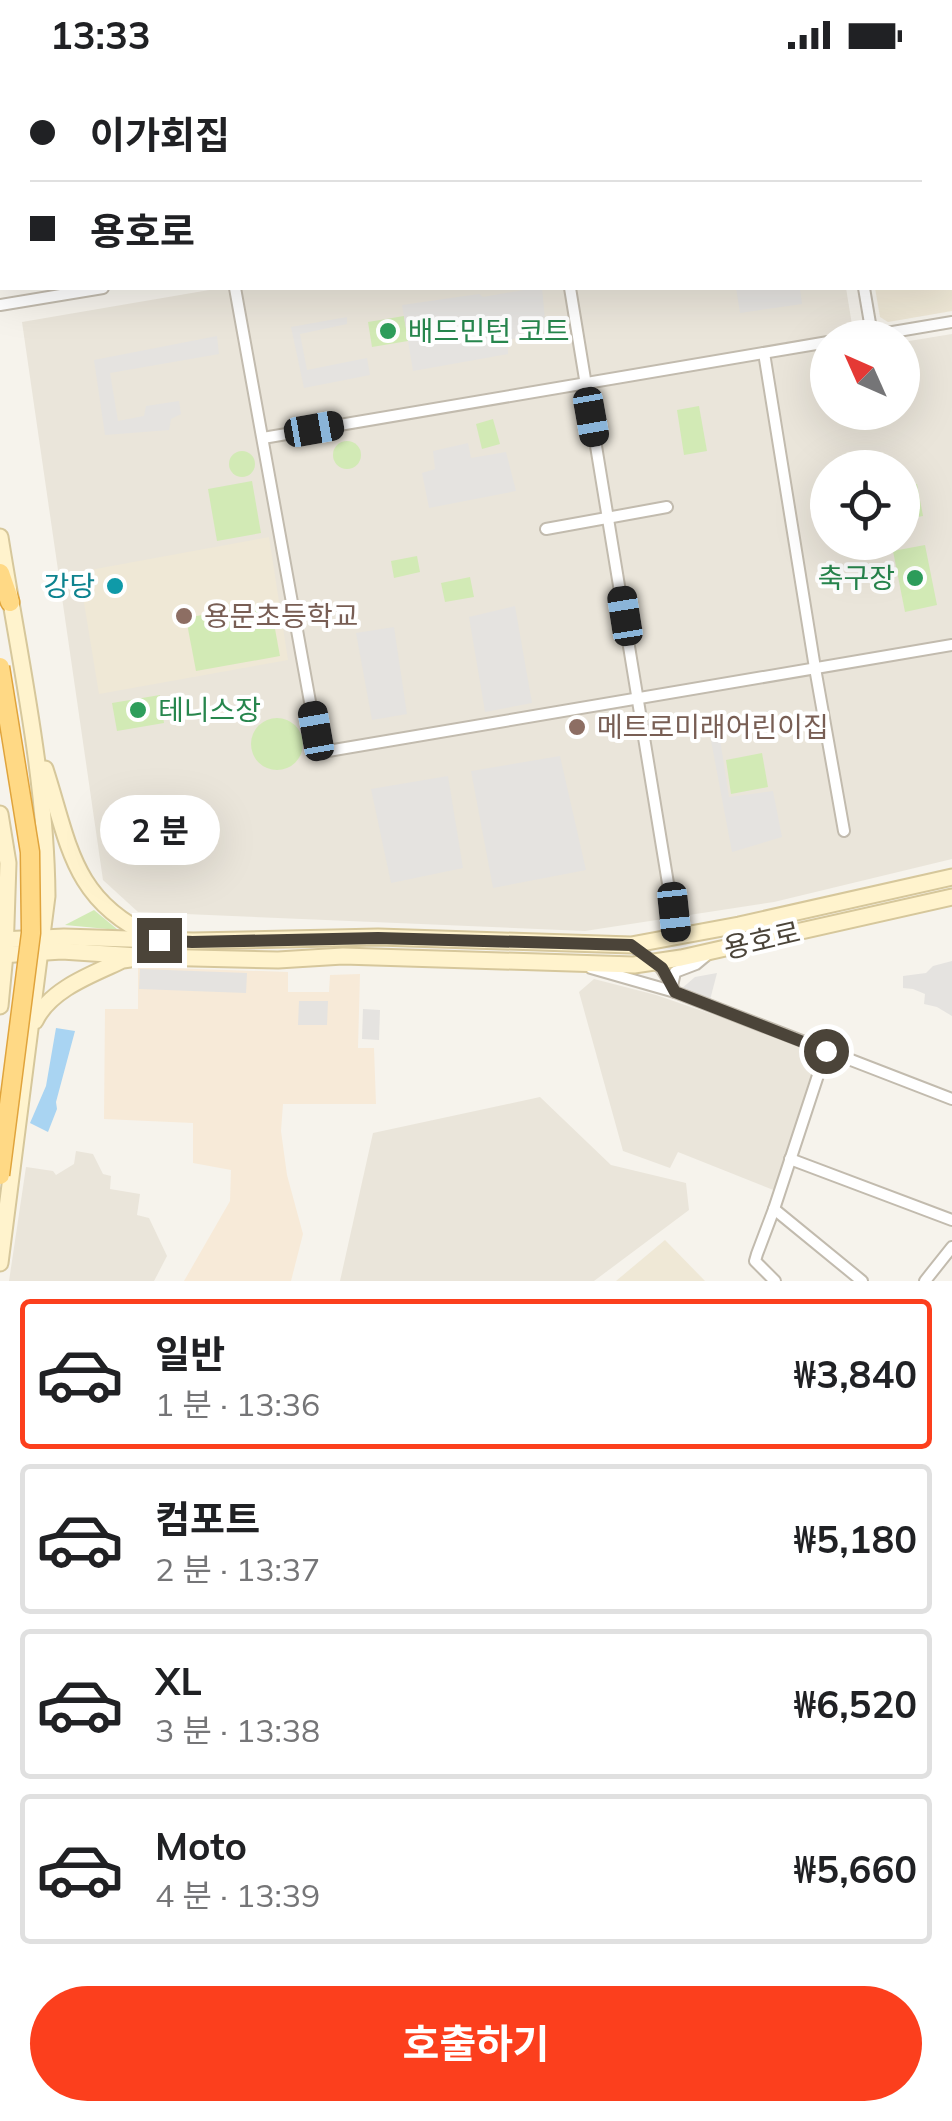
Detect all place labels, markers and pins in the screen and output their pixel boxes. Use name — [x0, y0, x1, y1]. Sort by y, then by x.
place label: 배드민턴 코트 — [408, 313, 570, 348]
marker: 배드민턴 코트 — [377, 320, 399, 342]
place label: 축구장 — [818, 560, 895, 595]
marker: 축구장 — [904, 567, 926, 589]
place label: 강당 — [43, 568, 95, 603]
marker: 강당 — [104, 575, 126, 597]
place label: 용문초등학교 — [204, 598, 359, 633]
marker: 용문초등학교 — [173, 605, 195, 627]
place label: 테니스장 — [158, 692, 261, 727]
marker: 테니스장 — [127, 699, 149, 721]
place label: 메트로미래어린이집 — [597, 709, 829, 744]
marker: 메트로미래어린이집 — [566, 716, 588, 738]

